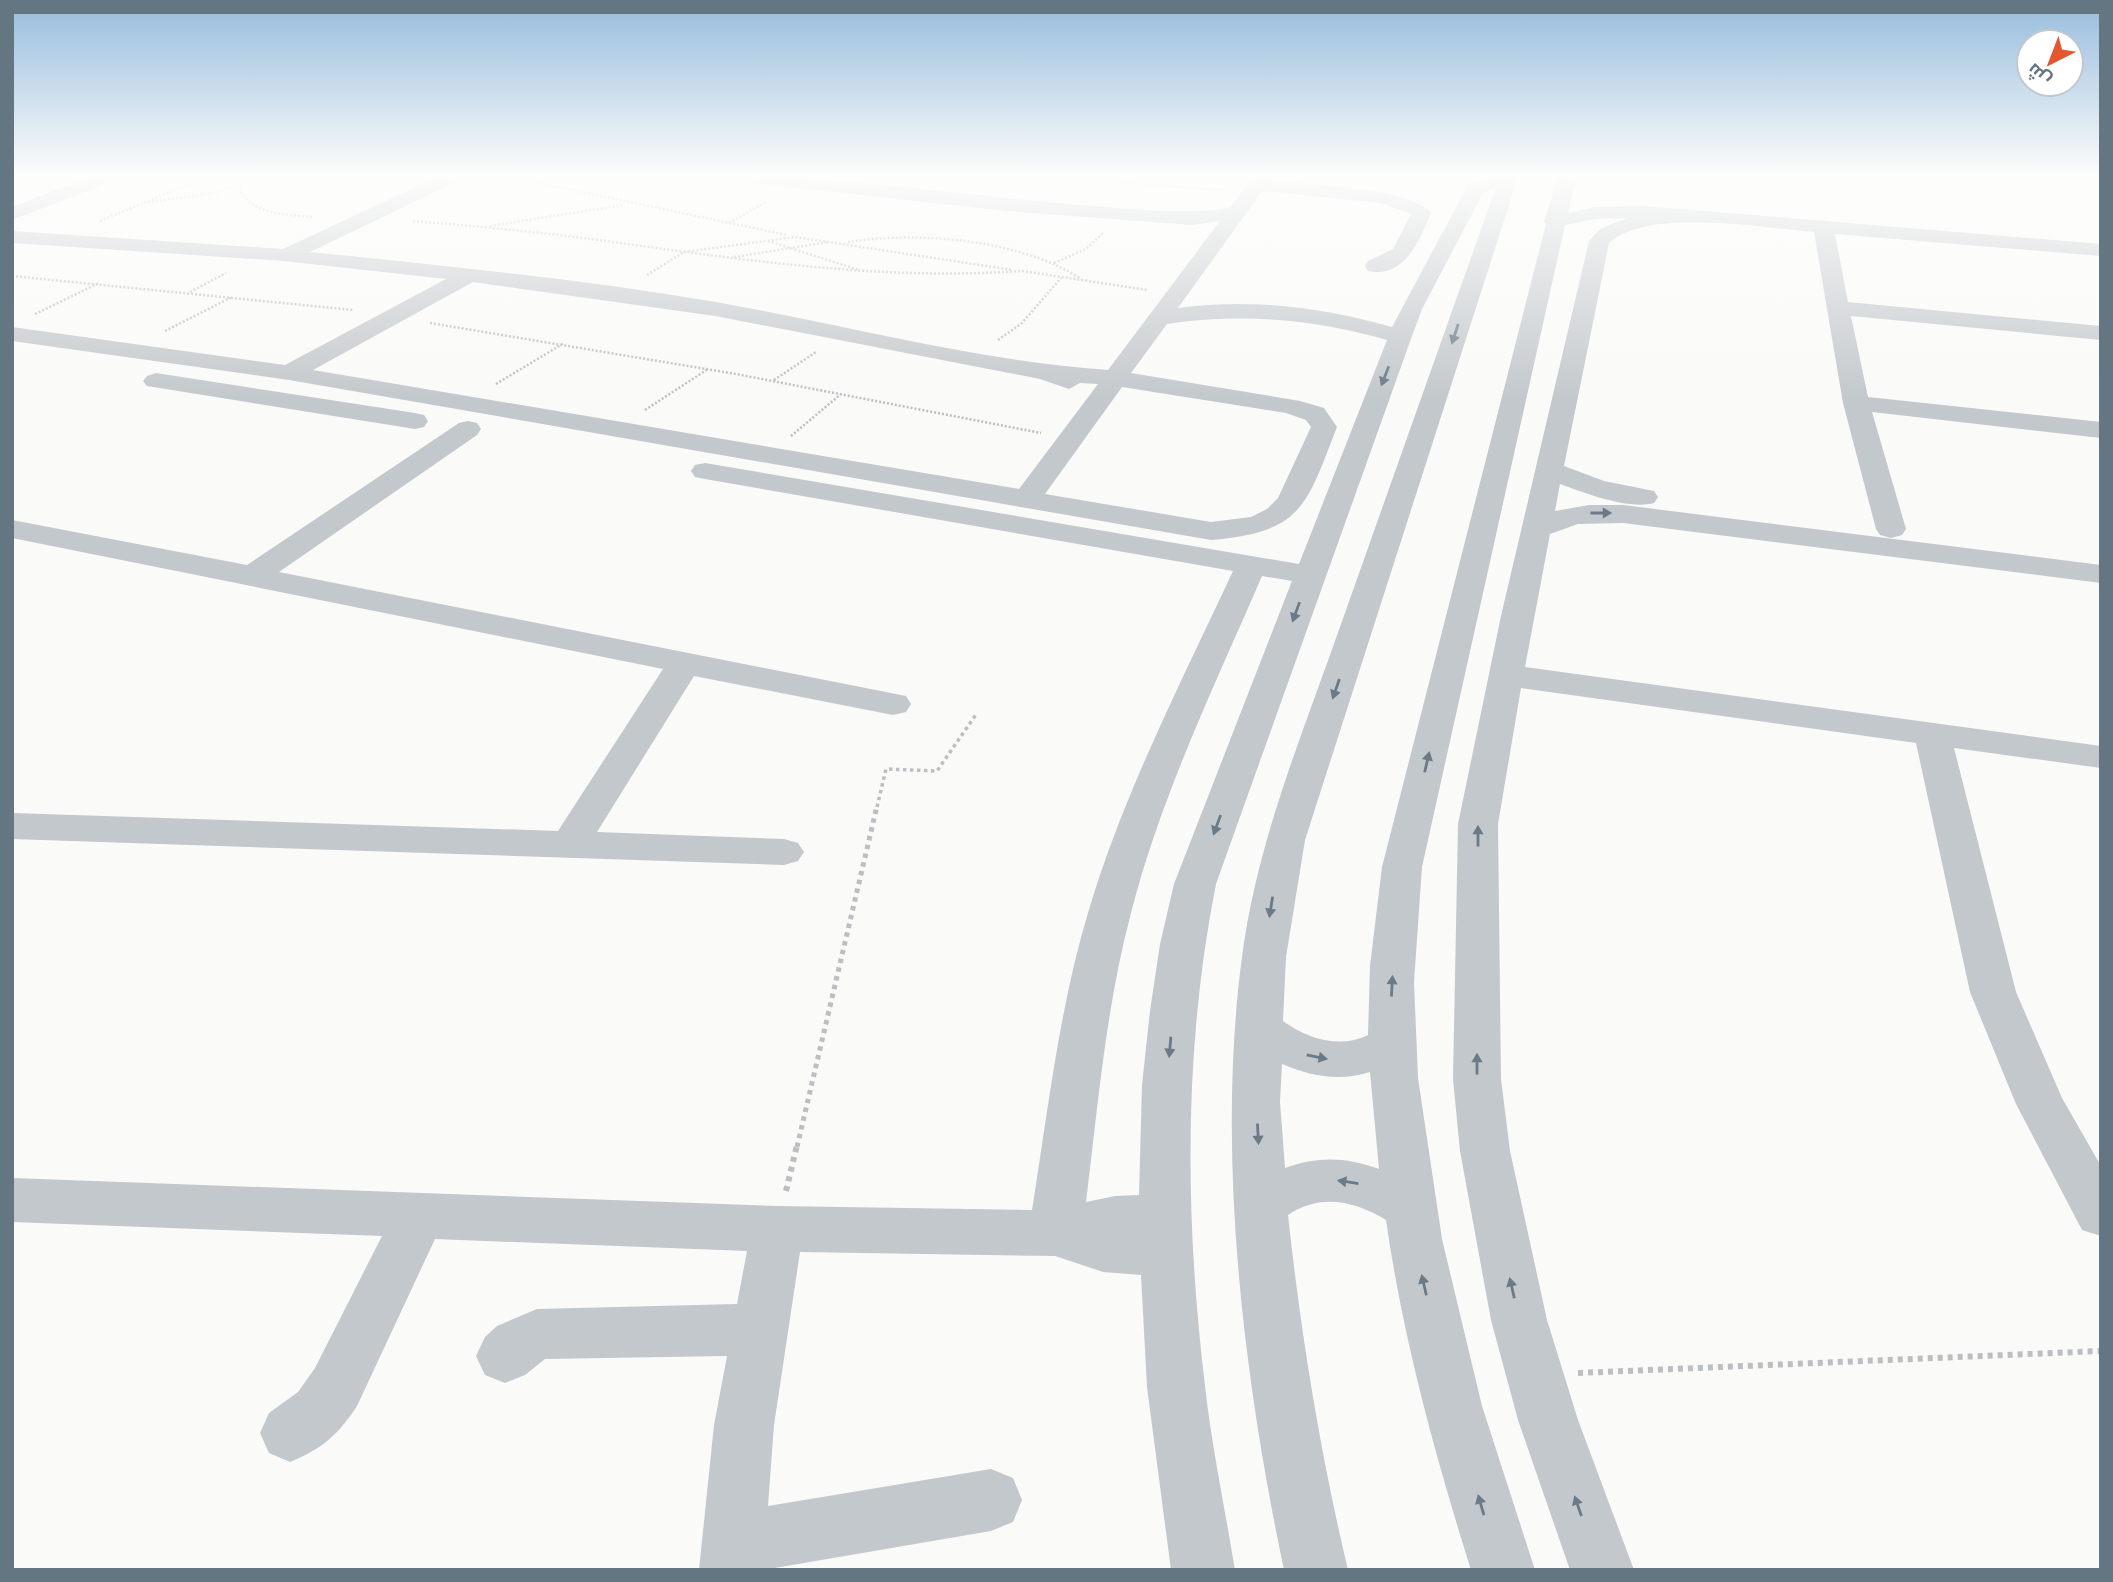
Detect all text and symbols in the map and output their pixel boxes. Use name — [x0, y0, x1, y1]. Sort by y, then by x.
north arrow — [2015, 28, 2085, 98]
text: ش — [2022, 59, 2056, 93]
one-way arrow — [1449, 324, 1460, 345]
one-way arrow — [1379, 366, 1390, 387]
one-way arrow — [1590, 508, 1612, 519]
one-way arrow — [1291, 602, 1302, 623]
one-way arrow — [1330, 679, 1341, 700]
one-way arrow — [1422, 751, 1433, 773]
one-way arrow — [1211, 815, 1222, 836]
one-way arrow — [1472, 825, 1484, 847]
one-way arrow — [1266, 896, 1277, 918]
one-way arrow — [1386, 975, 1397, 997]
one-way arrow — [1164, 1036, 1175, 1058]
one-way arrow — [1306, 1052, 1328, 1063]
one-way arrow — [1471, 1053, 1483, 1075]
one-way arrow — [1252, 1123, 1263, 1145]
one-way arrow — [1337, 1176, 1359, 1187]
one-way arrow — [1418, 1274, 1429, 1296]
one-way arrow — [1506, 1277, 1517, 1299]
one-way arrow — [1476, 1494, 1486, 1515]
one-way arrow — [1572, 1495, 1583, 1516]

